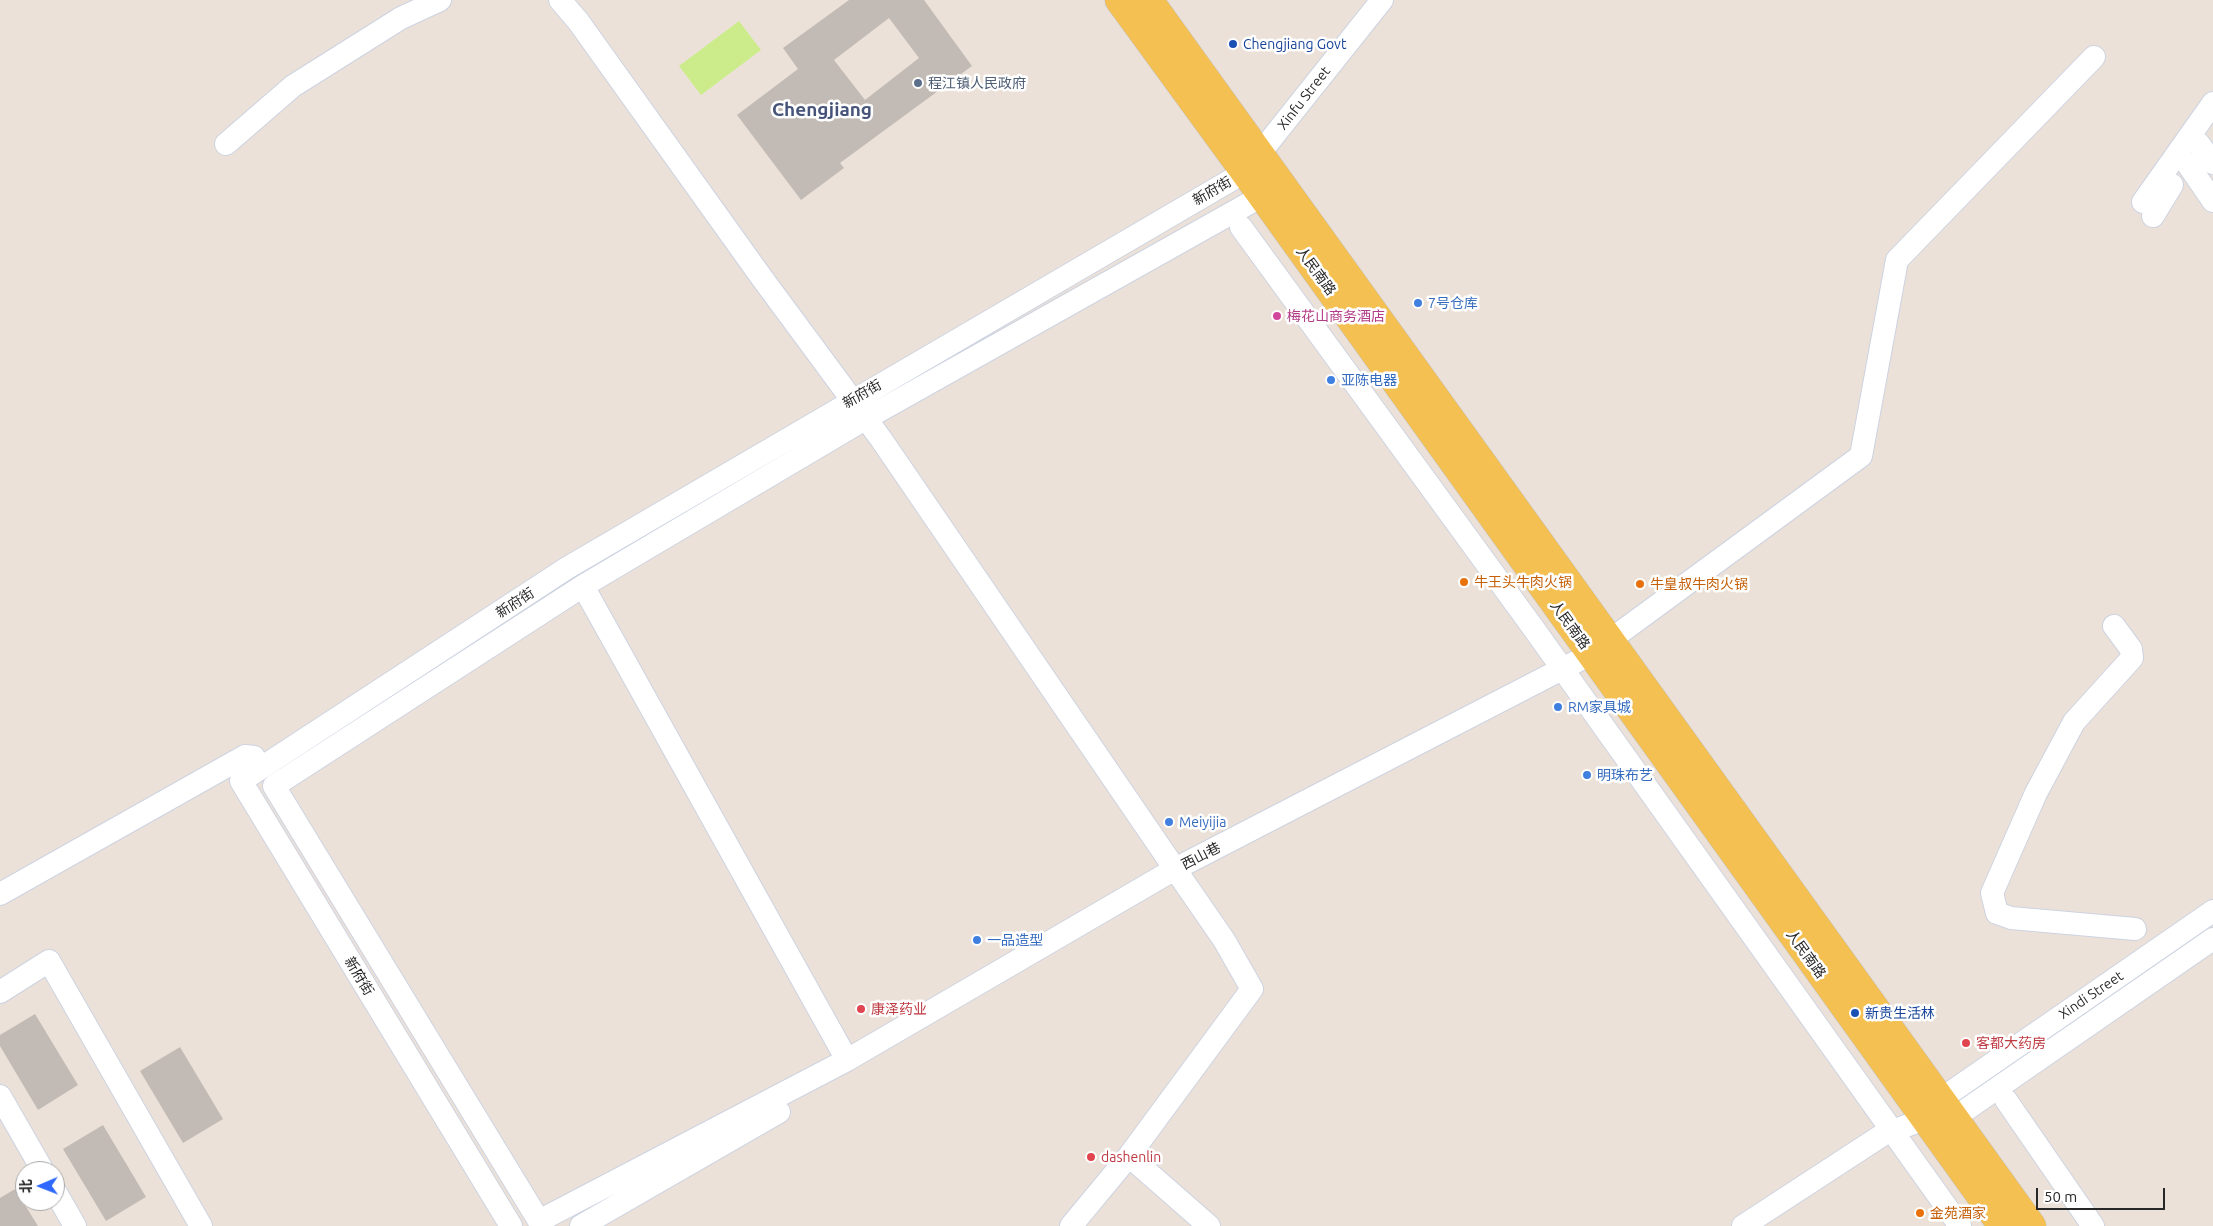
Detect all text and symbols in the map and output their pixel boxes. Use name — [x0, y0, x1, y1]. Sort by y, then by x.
place label: Chengjiang Govt — [1243, 36, 1346, 52]
marker: Chengjiang Govt — [1227, 38, 1239, 50]
street label: Xinfu Street — [1274, 63, 1334, 133]
place label: 程江镇人民政府 — [928, 75, 1026, 91]
marker: 程江镇人民政府 — [912, 77, 924, 89]
district label: Chengjiang — [772, 99, 872, 121]
street label: 新府街 — [1190, 173, 1234, 209]
street label: 人民南路 — [1293, 243, 1339, 299]
place label: 7号仓库 — [1428, 295, 1478, 311]
marker: 7号仓库 — [1412, 297, 1424, 309]
place label: 梅花山商务酒店 — [1287, 308, 1385, 324]
marker: 梅花山商务酒店 — [1271, 310, 1283, 322]
place label: 亚陈电器 — [1341, 372, 1397, 388]
marker: 亚陈电器 — [1325, 374, 1337, 386]
street label: 新府街 — [840, 376, 884, 412]
place label: 牛王头牛肉火锅 — [1474, 574, 1572, 590]
marker: 牛王头牛肉火锅 — [1458, 576, 1470, 588]
place label: 牛皇叔牛肉火锅 — [1650, 576, 1748, 592]
marker: 牛皇叔牛肉火锅 — [1634, 578, 1646, 590]
street label: 新府街 — [493, 585, 537, 621]
street label: 人民南路 — [1547, 597, 1593, 653]
place label: RM家具城 — [1568, 699, 1631, 715]
marker: RM家具城 — [1552, 701, 1564, 713]
place label: 明珠布艺 — [1597, 767, 1653, 783]
marker: 明珠布艺 — [1581, 769, 1593, 781]
place label: Meiyijia — [1179, 814, 1226, 830]
marker: Meiyijia — [1163, 816, 1175, 828]
street label: 西山巷 — [1178, 839, 1224, 873]
street label: 人民南路 — [1783, 926, 1829, 982]
place label: 一品造型 — [987, 932, 1043, 948]
marker: 一品造型 — [971, 934, 983, 946]
street label: 新府街 — [341, 954, 377, 998]
street label: Xindi Street — [2056, 967, 2126, 1023]
place label: 康泽药业 — [871, 1001, 927, 1017]
marker: 康泽药业 — [855, 1003, 867, 1015]
place label: 新贵生活林 — [1865, 1005, 1935, 1021]
marker: 新贵生活林 — [1849, 1007, 1861, 1019]
place label: 客都大药房 — [1976, 1035, 2046, 1051]
marker: 客都大药房 — [1960, 1037, 1972, 1049]
place label: dashenlin — [1101, 1149, 1161, 1165]
marker: dashenlin — [1085, 1151, 1097, 1163]
north arrow — [15, 1161, 65, 1211]
scale bar — [2038, 1178, 2167, 1210]
text: 北 — [18, 1179, 34, 1193]
text: 50 m — [2044, 1188, 2077, 1205]
place label: 金苑酒家 — [1930, 1205, 1986, 1221]
marker: 金苑酒家 — [1914, 1207, 1926, 1219]

